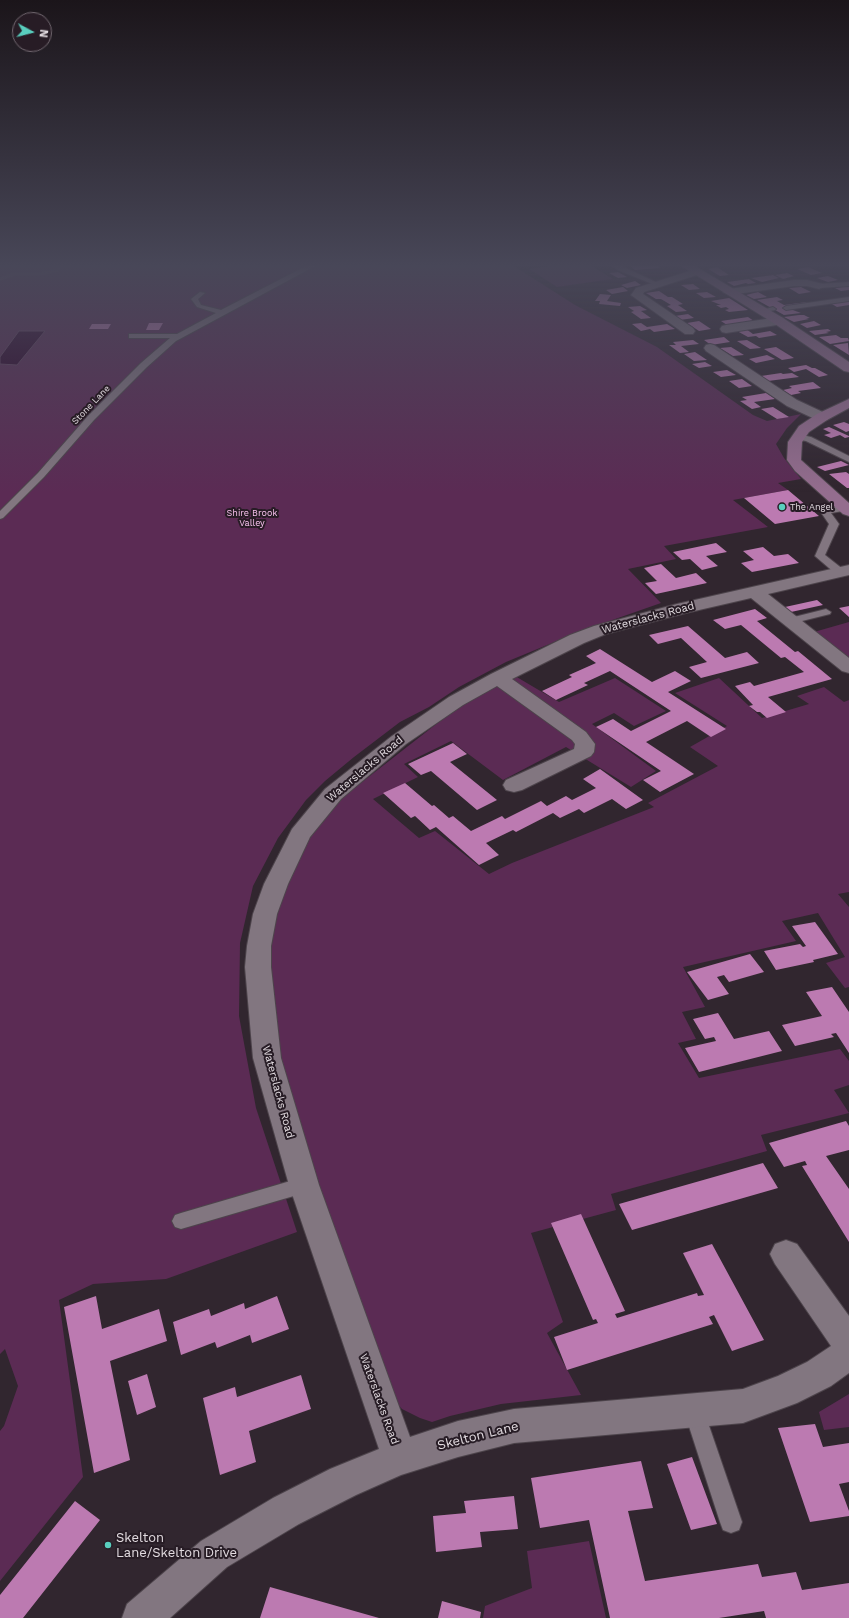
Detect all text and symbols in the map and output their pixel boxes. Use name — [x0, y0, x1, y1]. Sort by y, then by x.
north arrow — [12, 12, 52, 52]
text: N — [36, 29, 50, 38]
street label: Stone Lane — [70, 383, 112, 427]
marker: The Angel — [777, 502, 787, 512]
place label: The Angel — [790, 502, 833, 512]
park label: Shire Brook Valley — [227, 508, 277, 529]
street label: Waterslacks Road — [600, 599, 696, 637]
street label: Waterslacks Road — [324, 733, 406, 805]
street label: Waterslacks Road — [259, 1044, 297, 1140]
street label: Waterslacks Road — [356, 1352, 402, 1446]
street label: Skelton Lane — [436, 1418, 520, 1454]
place label: Skelton Lane/Skelton Drive — [116, 1530, 237, 1561]
marker: Skelton Lane/Skelton Drive — [103, 1540, 113, 1550]

